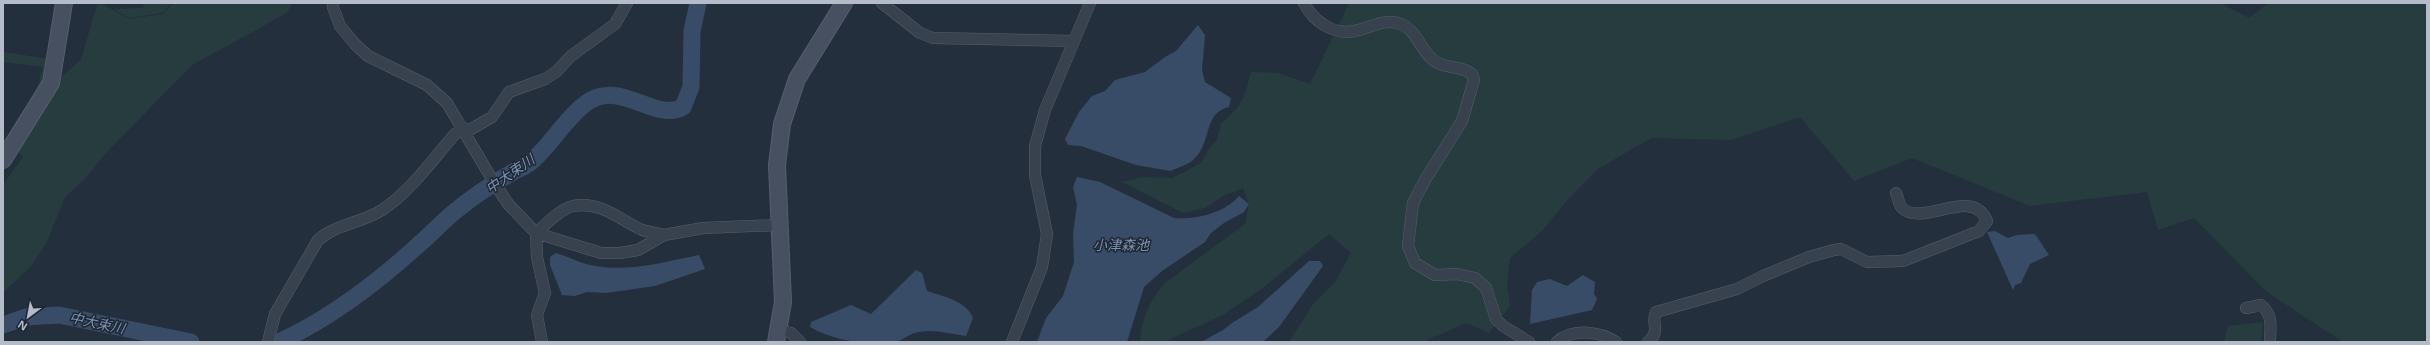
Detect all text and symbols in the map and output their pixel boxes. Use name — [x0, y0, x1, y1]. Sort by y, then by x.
water label: 中大束川 — [481, 149, 540, 197]
water label: 小津森池 — [1093, 235, 1151, 254]
north arrow — [8, 297, 48, 337]
water label: 中大束川 — [68, 307, 128, 338]
text: N — [15, 317, 30, 335]

